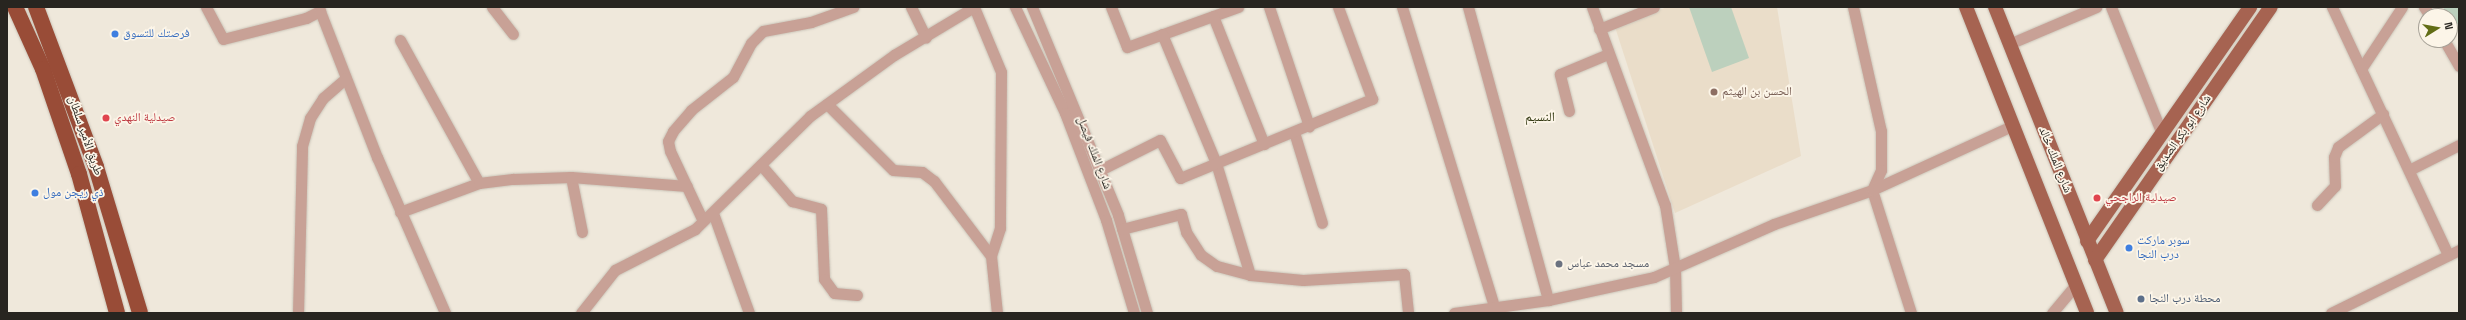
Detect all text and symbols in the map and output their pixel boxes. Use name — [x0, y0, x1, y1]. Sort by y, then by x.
north arrow — [2418, 8, 2458, 48]
text: N — [2441, 21, 2456, 31]
place label: فرصتك للتسوق — [123, 27, 190, 41]
marker: فرصتك للتسوق — [110, 29, 120, 39]
place label: الحسن بن الهيثم — [1722, 85, 1792, 99]
marker: الحسن بن الهيثم — [1709, 87, 1719, 97]
street label: شارع ابو بكر الصديق — [2151, 92, 2215, 174]
street label: طريق الأمير سلطان — [65, 94, 105, 178]
district label: النسيم — [1525, 109, 1555, 125]
place label: صيدلية النهدي — [114, 111, 175, 125]
marker: صيدلية النهدي — [101, 113, 111, 123]
street label: شارع الملك فيصل — [1073, 115, 1115, 191]
street label: شارع الملك خالد — [2035, 125, 2075, 195]
place label: ذي ريجن مول — [43, 186, 104, 200]
marker: ذي ريجن مول — [30, 188, 40, 198]
place label: صيدلية الراجحي — [2105, 191, 2177, 205]
marker: صيدلية الراجحي — [2092, 193, 2102, 203]
place label: سوبر ماركت درب النجا — [2137, 234, 2190, 262]
marker: سوبر ماركت درب النجا — [2124, 243, 2134, 253]
place label: مسجد محمد عباس — [1567, 257, 1649, 271]
marker: مسجد محمد عباس — [1554, 259, 1564, 269]
place label: محطة درب النجا — [2149, 292, 2220, 306]
marker: محطة درب النجا — [2136, 294, 2146, 304]

